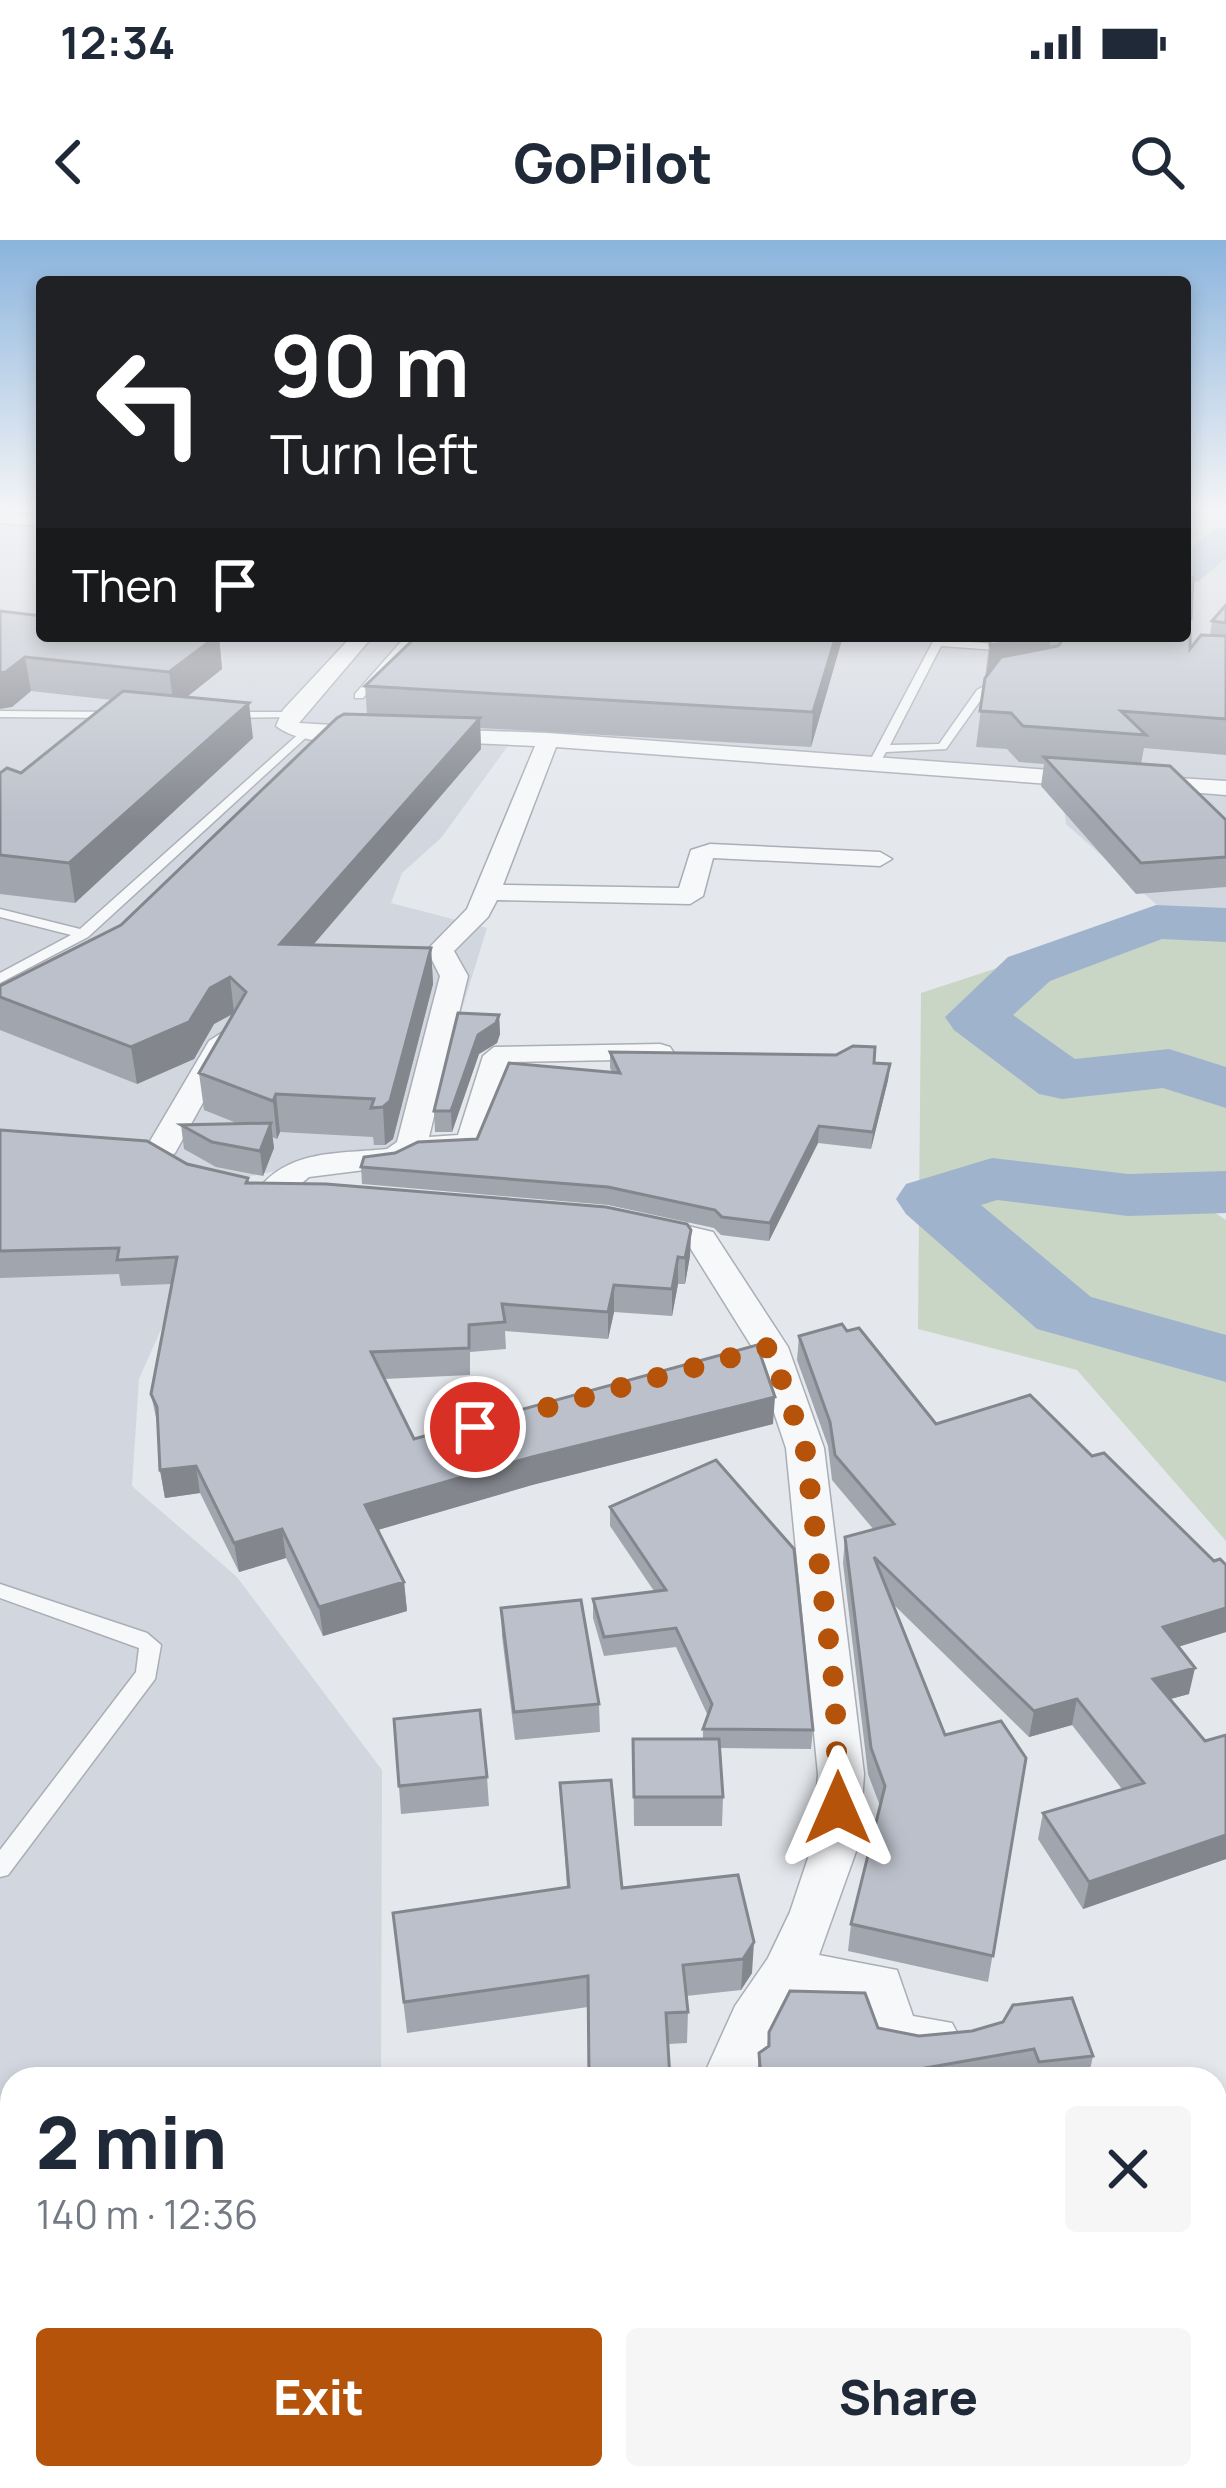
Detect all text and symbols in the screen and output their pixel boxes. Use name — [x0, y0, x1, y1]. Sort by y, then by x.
text: 12:34 — [60, 11, 175, 73]
text: GoPilot — [514, 125, 712, 199]
icon: back — [36, 129, 102, 195]
icon: search — [1124, 129, 1190, 195]
text: 90 m — [270, 307, 470, 422]
icon: left — [72, 324, 228, 480]
text: Turn left — [270, 416, 479, 490]
icon: arrive — [202, 552, 268, 618]
text: Then — [72, 554, 178, 616]
pin — [424, 1376, 526, 1478]
icon: arrive — [442, 1394, 508, 1460]
position arrow — [775, 1745, 901, 1871]
text: 2 min — [36, 2092, 227, 2191]
button: close — [1065, 2106, 1191, 2232]
text: 140 m · 12:36 — [36, 2187, 258, 2241]
button: Exit — [36, 2328, 602, 2466]
button: Share — [626, 2328, 1191, 2466]

